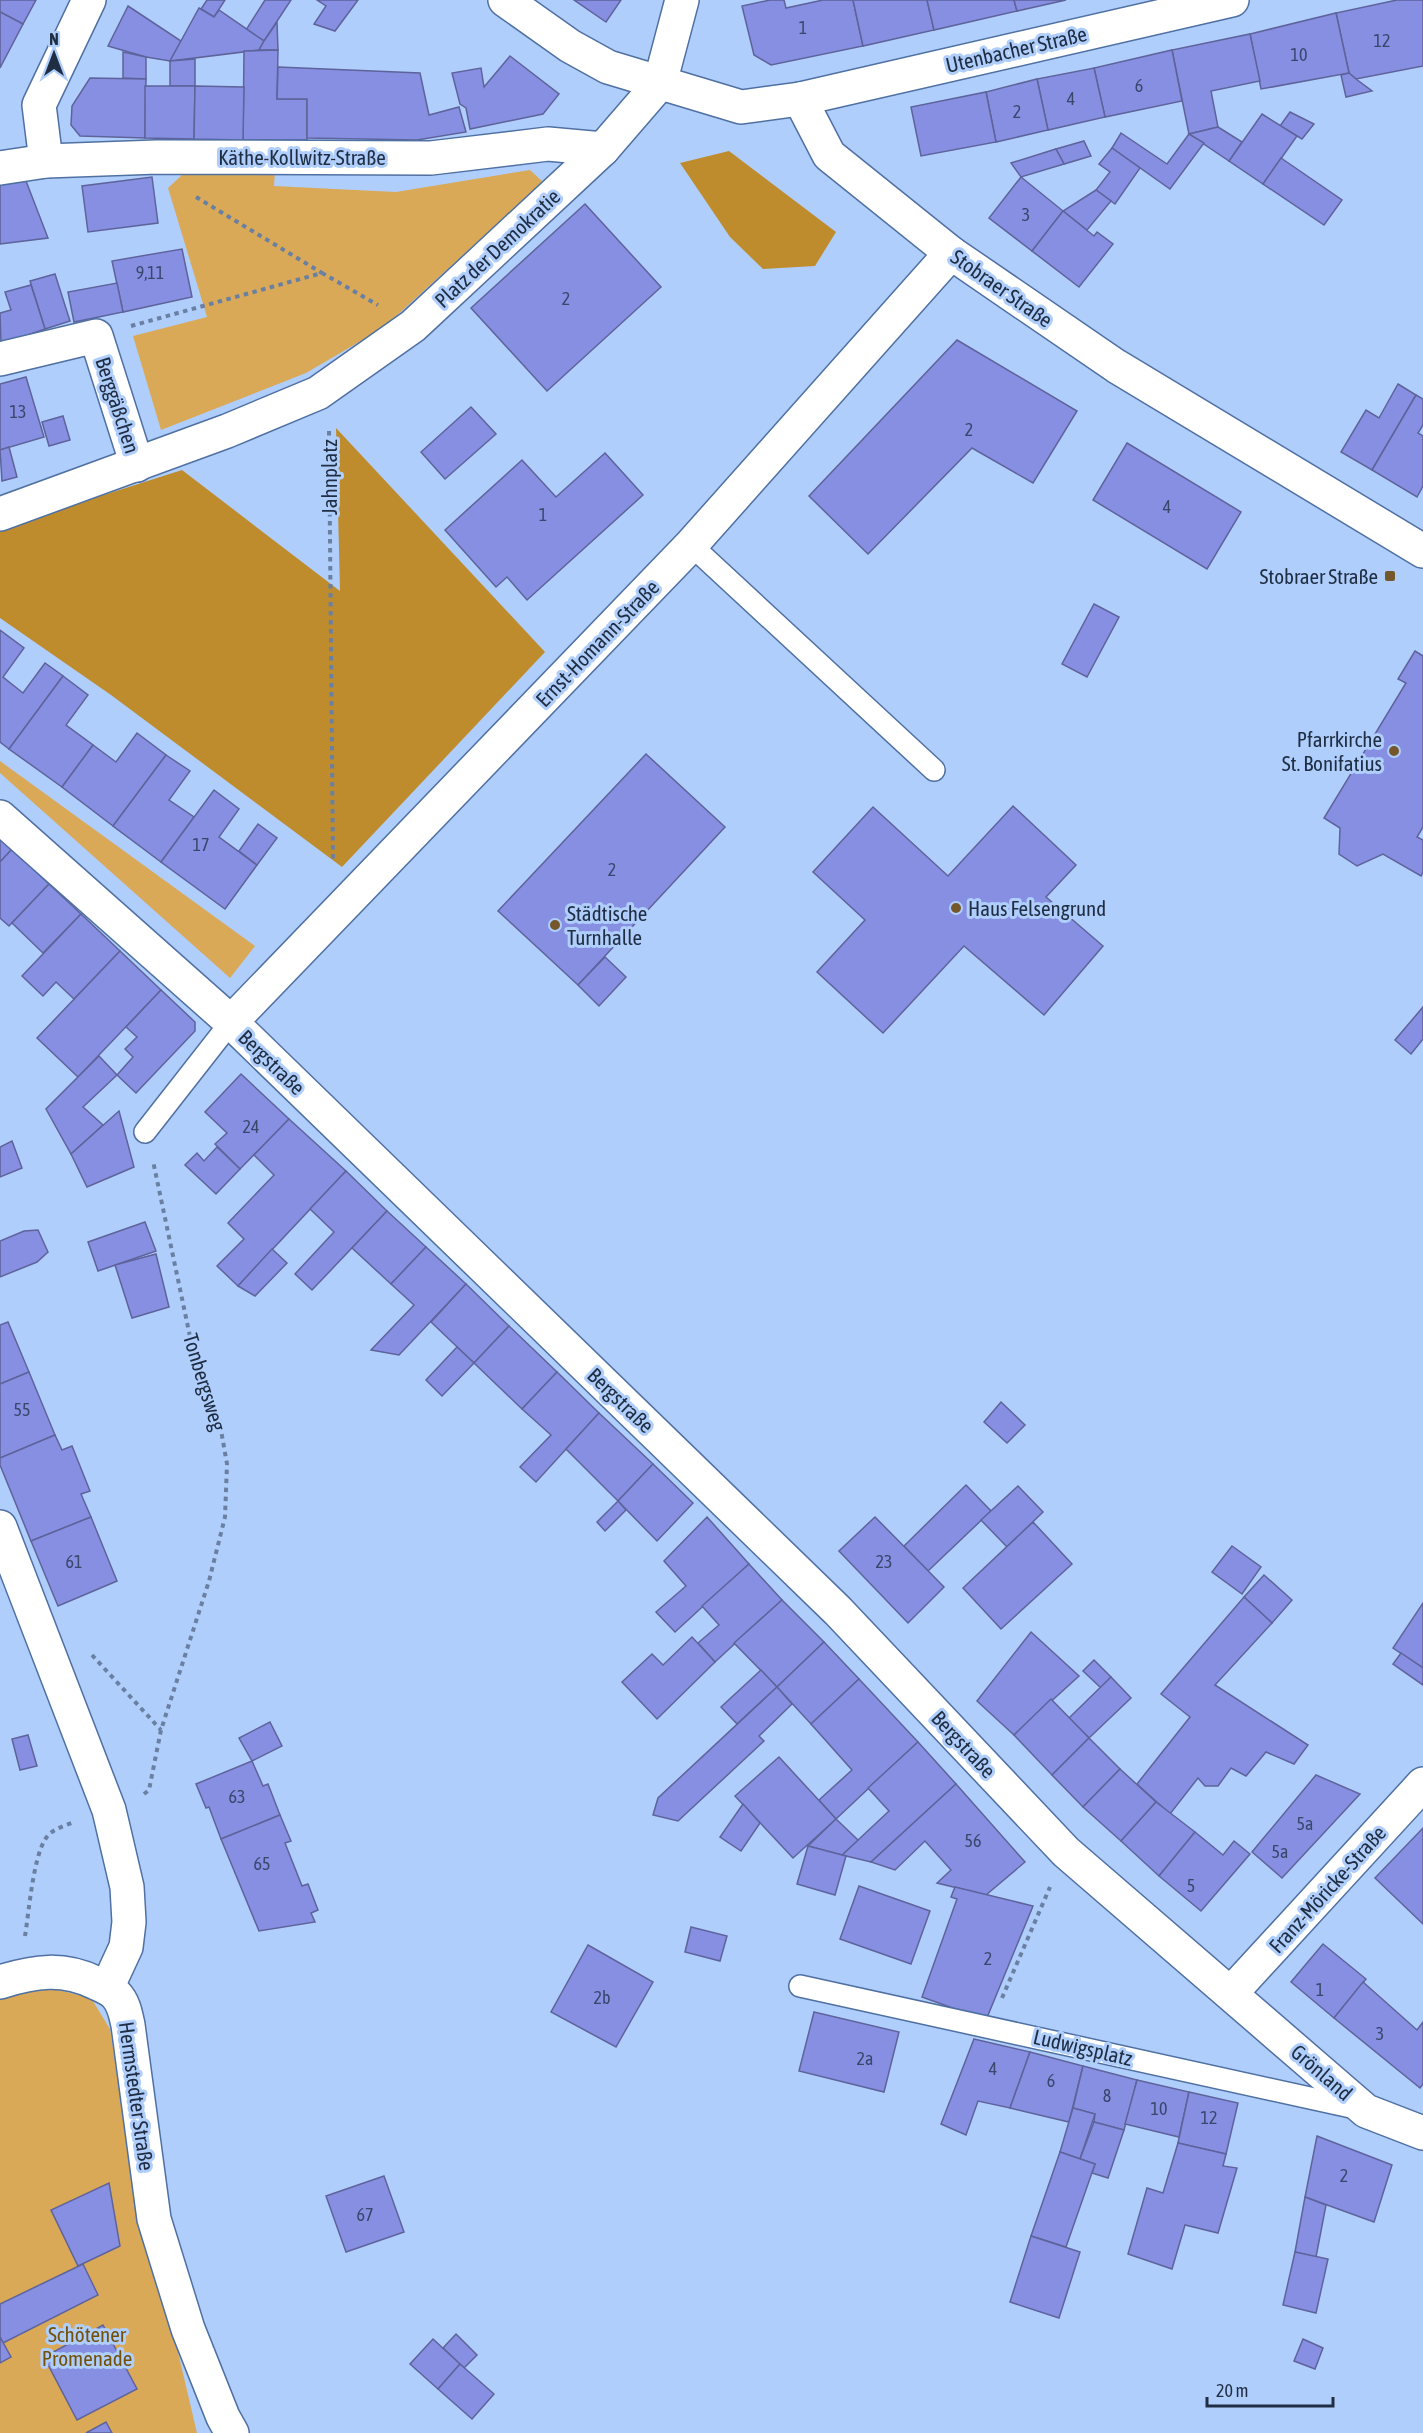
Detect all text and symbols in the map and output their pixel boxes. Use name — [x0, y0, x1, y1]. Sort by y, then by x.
house number: 1 — [799, 17, 807, 38]
street label: Utenbacher Straße — [943, 21, 1089, 77]
north arrow — [24, 24, 84, 84]
text: N — [49, 30, 59, 48]
house number: 12 — [1374, 30, 1390, 51]
house number: 10 — [1291, 44, 1307, 65]
house number: 6 — [1135, 75, 1143, 96]
house number: 4 — [1067, 88, 1075, 109]
house number: 2 — [1013, 101, 1021, 122]
street label: Käthe-Kollwitz-Straße — [218, 145, 386, 169]
street label: Platz der Demokratie — [430, 184, 564, 312]
house number: 3 — [1022, 204, 1030, 225]
street label: Stobraer Straße — [947, 244, 1057, 332]
house number: 9,11 — [136, 262, 164, 283]
house number: 2 — [562, 288, 570, 309]
street label: Berggäßchen — [91, 354, 145, 456]
house number: 13 — [10, 401, 26, 422]
house number: 2 — [965, 419, 973, 440]
street label: Jahnplatz — [317, 439, 341, 515]
house number: 4 — [1163, 496, 1171, 517]
house number: 1 — [539, 504, 547, 525]
place label: Stobraer Straße — [1260, 564, 1378, 588]
marker: Stobraer Straße — [1383, 569, 1397, 583]
street label: Ernst-Homann-Straße — [531, 575, 663, 711]
place label: Pfarrkirche St. Bonifatius — [1282, 727, 1382, 775]
marker: Pfarrkirche St. Bonifatius — [1387, 744, 1401, 758]
house number: 17 — [193, 834, 209, 855]
house number: 2 — [608, 859, 616, 880]
place label: Haus Felsengrund — [968, 896, 1106, 920]
place label: Städtische Turnhalle — [567, 901, 647, 949]
marker: Haus Felsengrund — [949, 901, 963, 915]
marker: Städtische Turnhalle — [548, 918, 562, 932]
street label: Bergstraße — [234, 1025, 310, 1099]
house number: 24 — [243, 1116, 259, 1137]
street label: Tonbergsweg — [179, 1330, 231, 1434]
street label: Bergstraße — [583, 1363, 659, 1437]
house number: 55 — [14, 1399, 30, 1420]
house number: 61 — [66, 1551, 82, 1572]
house number: 23 — [876, 1551, 892, 1572]
street label: Bergstraße — [927, 1706, 1001, 1782]
house number: 63 — [229, 1786, 245, 1807]
house number: 5a — [1297, 1813, 1313, 1834]
street label: Franz-Möricke-Straße — [1264, 1821, 1390, 1957]
house number: 56 — [965, 1830, 981, 1851]
house number: 5a — [1272, 1841, 1288, 1862]
house number: 65 — [254, 1853, 270, 1874]
house number: 5 — [1187, 1875, 1195, 1896]
house number: 2 — [984, 1948, 992, 1969]
house number: 1 — [1316, 1979, 1324, 2000]
house number: 2b — [594, 1987, 611, 2008]
street label: Hermstedter Straße — [115, 2020, 159, 2172]
house number: 3 — [1376, 2023, 1384, 2044]
street label: Ludwigsplatz — [1031, 2024, 1135, 2070]
street label: Grönland — [1287, 2039, 1357, 2105]
house number: 2a — [857, 2048, 873, 2069]
house number: 4 — [989, 2058, 997, 2079]
house number: 6 — [1047, 2070, 1055, 2091]
house number: 8 — [1103, 2085, 1111, 2106]
house number: 10 — [1151, 2098, 1167, 2119]
house number: 12 — [1201, 2107, 1217, 2128]
house number: 2 — [1340, 2165, 1348, 2186]
house number: 67 — [357, 2204, 373, 2225]
park label: Schötener Promenade — [42, 2322, 132, 2370]
scale bar — [1207, 2370, 1333, 2408]
text: 20 m — [1216, 2380, 1248, 2401]

